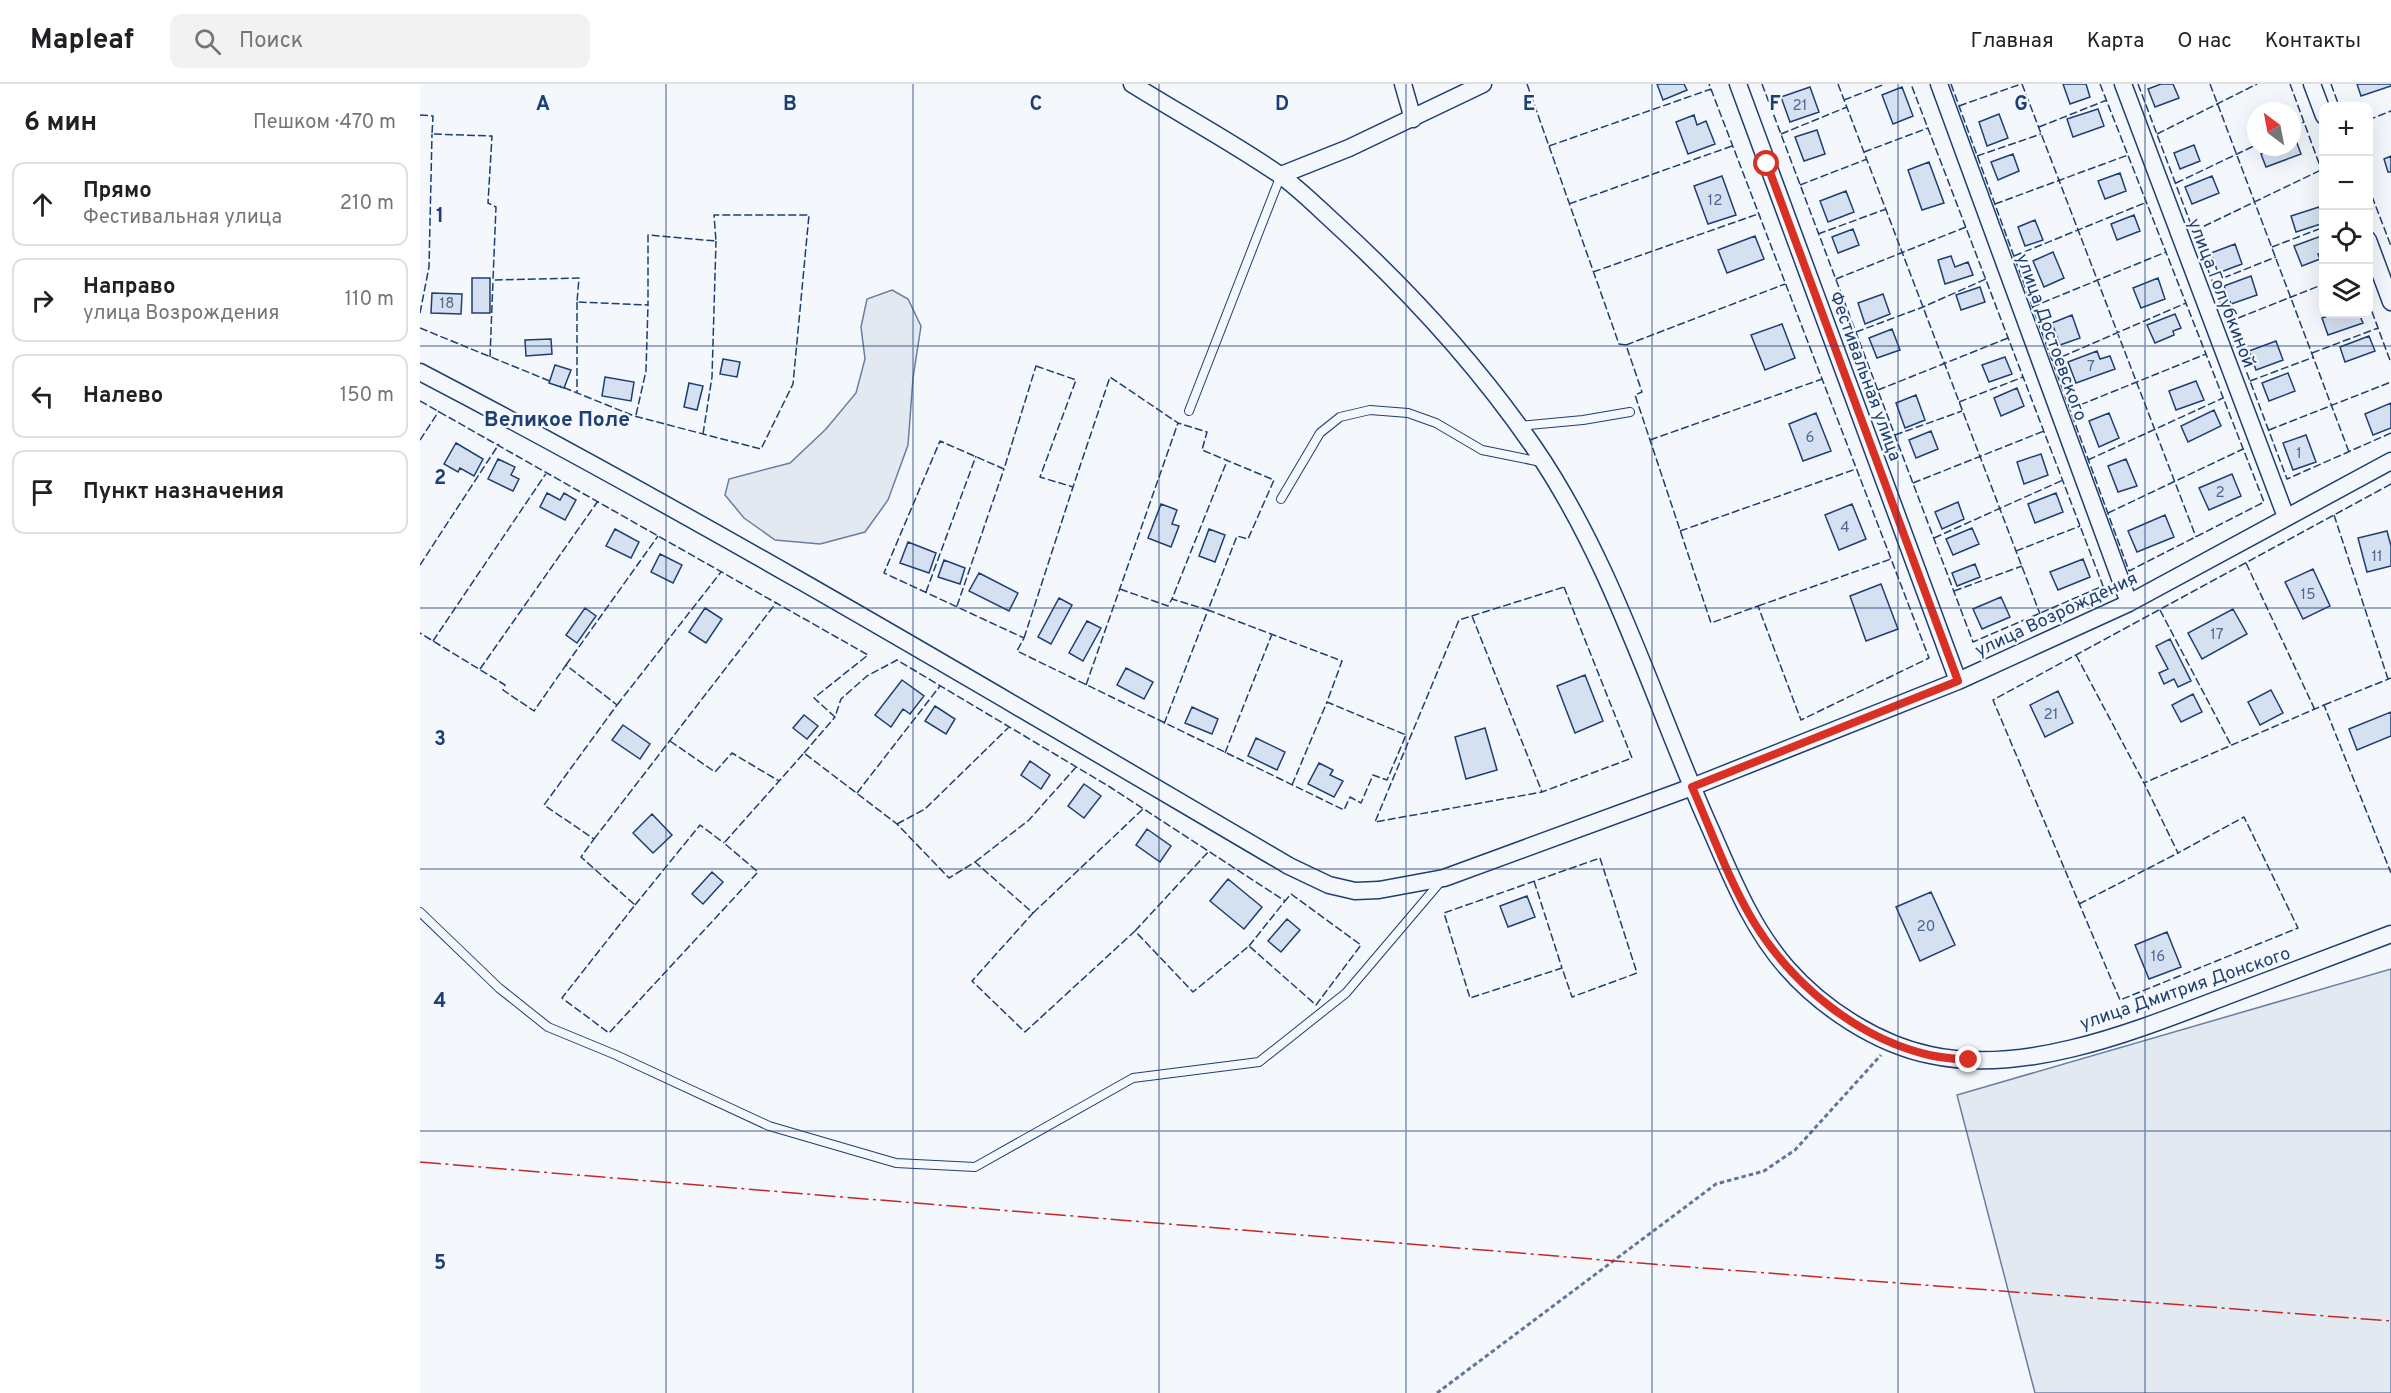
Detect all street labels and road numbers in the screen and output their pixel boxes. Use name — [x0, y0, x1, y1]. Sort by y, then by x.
street label: улица Голубкиной — [2182, 216, 2260, 372]
street label: улица Достоевского — [2010, 251, 2092, 424]
street label: Фестивальная улица — [1823, 288, 1906, 465]
street label: улица Возрождения — [1972, 568, 2142, 663]
street label: улица Дмитрия Донского — [2077, 943, 2294, 1036]

